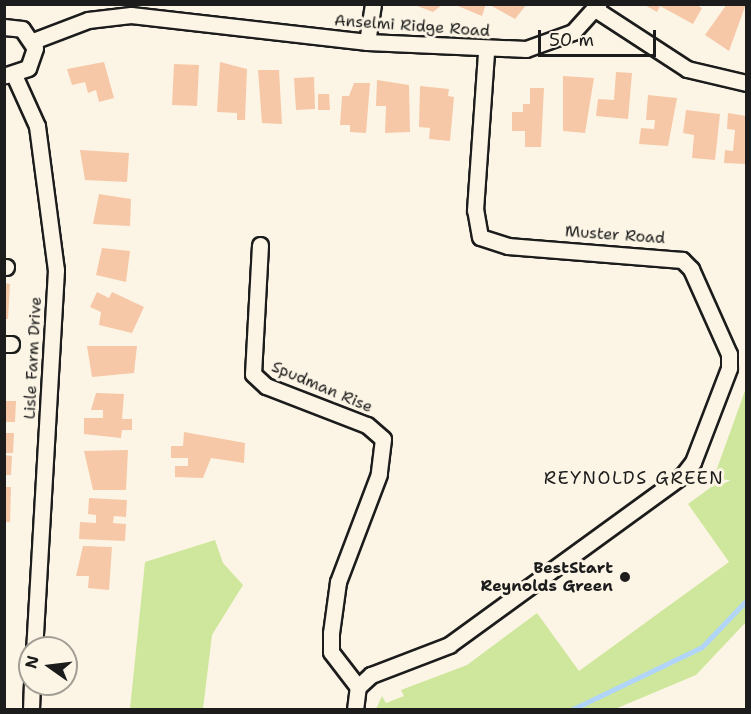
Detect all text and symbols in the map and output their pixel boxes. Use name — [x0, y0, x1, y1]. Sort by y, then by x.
street label: Anselmi Ridge Road — [334, 11, 490, 41]
scale bar — [541, 18, 660, 56]
text: 50 m — [549, 28, 594, 52]
street label: Muster Road — [564, 222, 666, 248]
street label: Lisle Farm Drive — [20, 296, 46, 420]
street label: Spudman Rise — [269, 357, 375, 417]
district label: REYNOLDS GREEN — [544, 467, 724, 489]
place label: BestStart Reynolds Green — [481, 558, 613, 596]
marker: BestStart Reynolds Green — [618, 570, 632, 584]
north arrow — [18, 636, 78, 696]
text: N — [20, 653, 44, 671]

